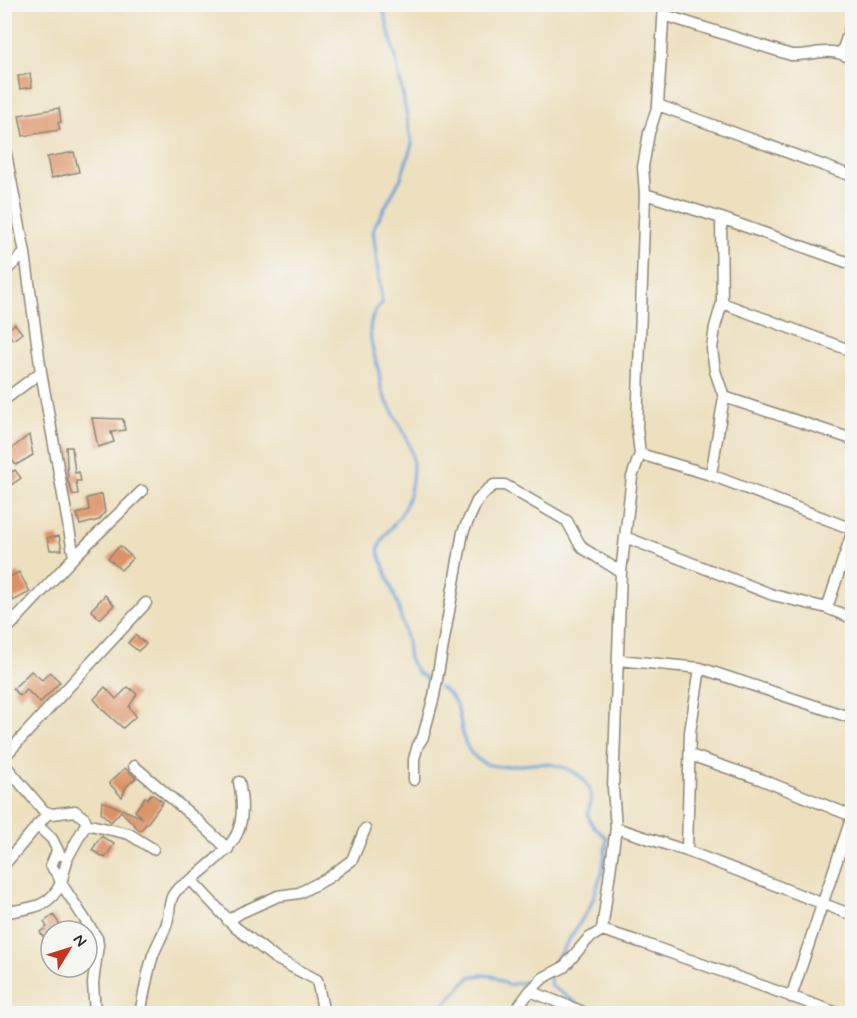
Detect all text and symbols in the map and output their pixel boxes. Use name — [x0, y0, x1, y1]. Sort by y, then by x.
north arrow — [39, 919, 99, 979]
text: N — [68, 930, 91, 951]

